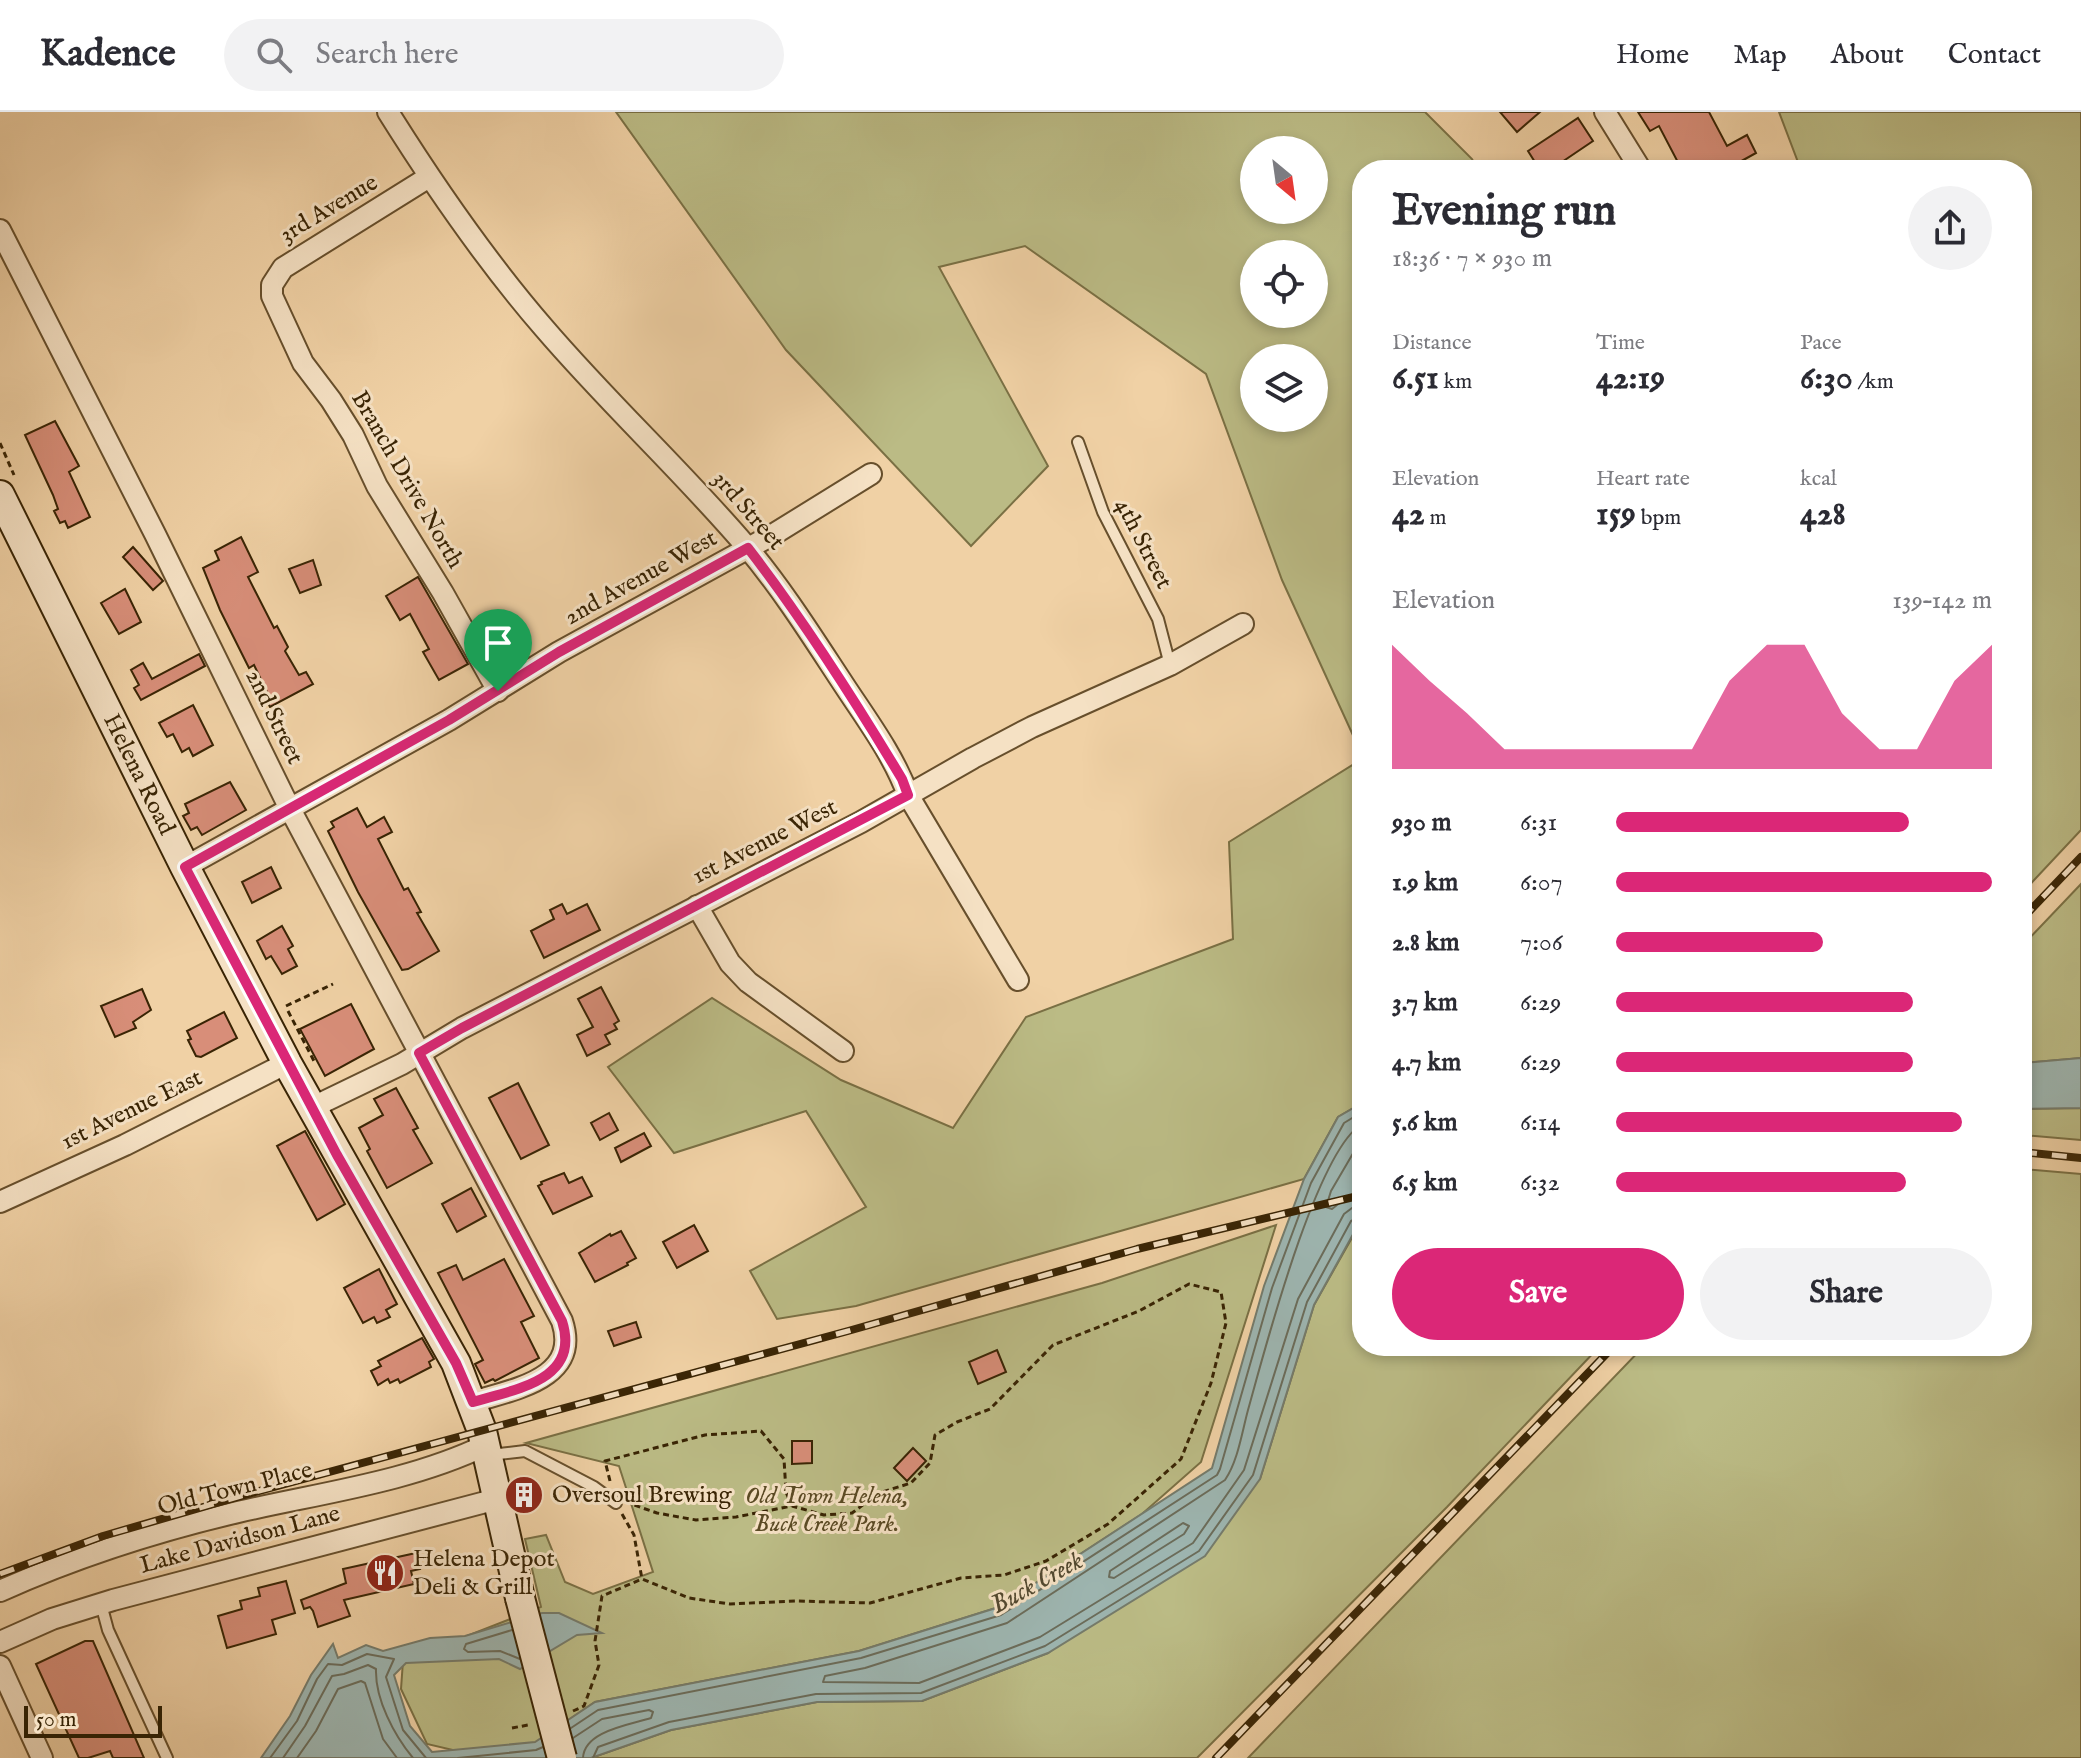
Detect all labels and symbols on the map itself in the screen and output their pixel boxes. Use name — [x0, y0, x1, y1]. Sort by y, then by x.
north arrow — [1240, 136, 1328, 224]
street label: 3rd Avenue — [274, 168, 384, 250]
street label: Branch Drive North — [344, 386, 471, 575]
street label: 3rd Street — [705, 465, 791, 557]
street label: 4th Street — [1107, 493, 1179, 595]
street label: 2nd Avenue West — [559, 523, 723, 633]
pin — [464, 609, 532, 691]
street label: 2nd Street — [238, 664, 310, 770]
street label: Helena Road — [96, 709, 182, 840]
street label: 1st Avenue West — [687, 792, 843, 892]
street label: 1st Avenue East — [56, 1063, 208, 1157]
street label: Old Town Place — [154, 1455, 316, 1523]
building icon: Oversoul Brewing — [503, 1474, 545, 1516]
place label: Oversoul Brewing — [552, 1480, 732, 1511]
park label: Old Town Helena, Buck Creek Park. — [745, 1481, 909, 1540]
street label: Lake Davidson Lane — [136, 1498, 344, 1582]
place label: Helena Depot Deli & Grill — [413, 1544, 555, 1603]
water label: Buck Creek — [985, 1544, 1090, 1622]
restaurant icon: Helena Depot Deli & Grill — [364, 1552, 406, 1594]
scale bar — [24, 1702, 162, 1738]

